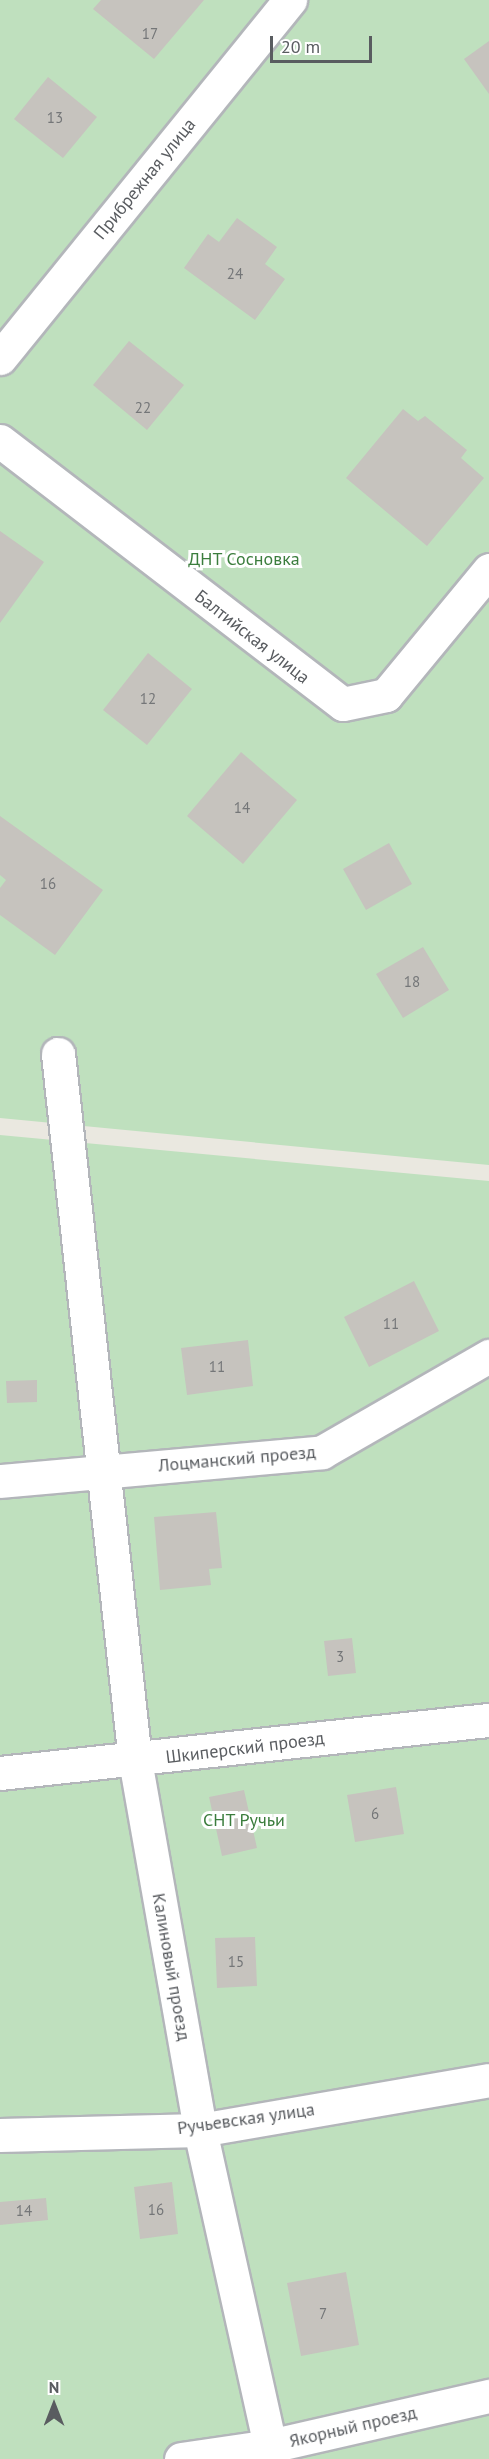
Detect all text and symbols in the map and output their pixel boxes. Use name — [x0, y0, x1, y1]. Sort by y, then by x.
scale bar — [273, 24, 375, 62]
house number: 17 — [142, 25, 158, 43]
text: 20 m — [281, 35, 320, 58]
house number: 13 — [47, 109, 63, 127]
street label: Прибрежная улица — [90, 114, 200, 244]
house number: 24 — [227, 265, 243, 283]
house number: 22 — [135, 399, 151, 417]
park label: ДНТ Сосновка — [188, 548, 300, 570]
street label: Балтийская улица — [190, 586, 314, 688]
house number: 12 — [140, 690, 156, 708]
house number: 14 — [234, 799, 250, 817]
house number: 16 — [40, 875, 56, 893]
house number: 18 — [404, 973, 420, 991]
house number: 11 — [383, 1315, 399, 1333]
house number: 11 — [209, 1358, 225, 1376]
street label: Лоцманский проезд — [157, 1441, 317, 1477]
house number: 3 — [336, 1648, 344, 1666]
street label: Шкиперский проезд — [164, 1728, 326, 1768]
house number: 6 — [371, 1805, 379, 1823]
park label: СНТ Ручьи — [203, 1809, 285, 1831]
street label: Калиновый проезд — [147, 1892, 195, 2042]
house number: 15 — [228, 1953, 244, 1971]
street label: Ручьевская улица — [176, 2099, 316, 2139]
house number: 16 — [148, 2201, 164, 2219]
house number: 14 — [16, 2202, 32, 2220]
house number: 7 — [319, 2305, 327, 2323]
north arrow — [24, 2375, 84, 2435]
text: N — [49, 2377, 59, 2397]
street label: Якорный проезд — [287, 2402, 419, 2452]

